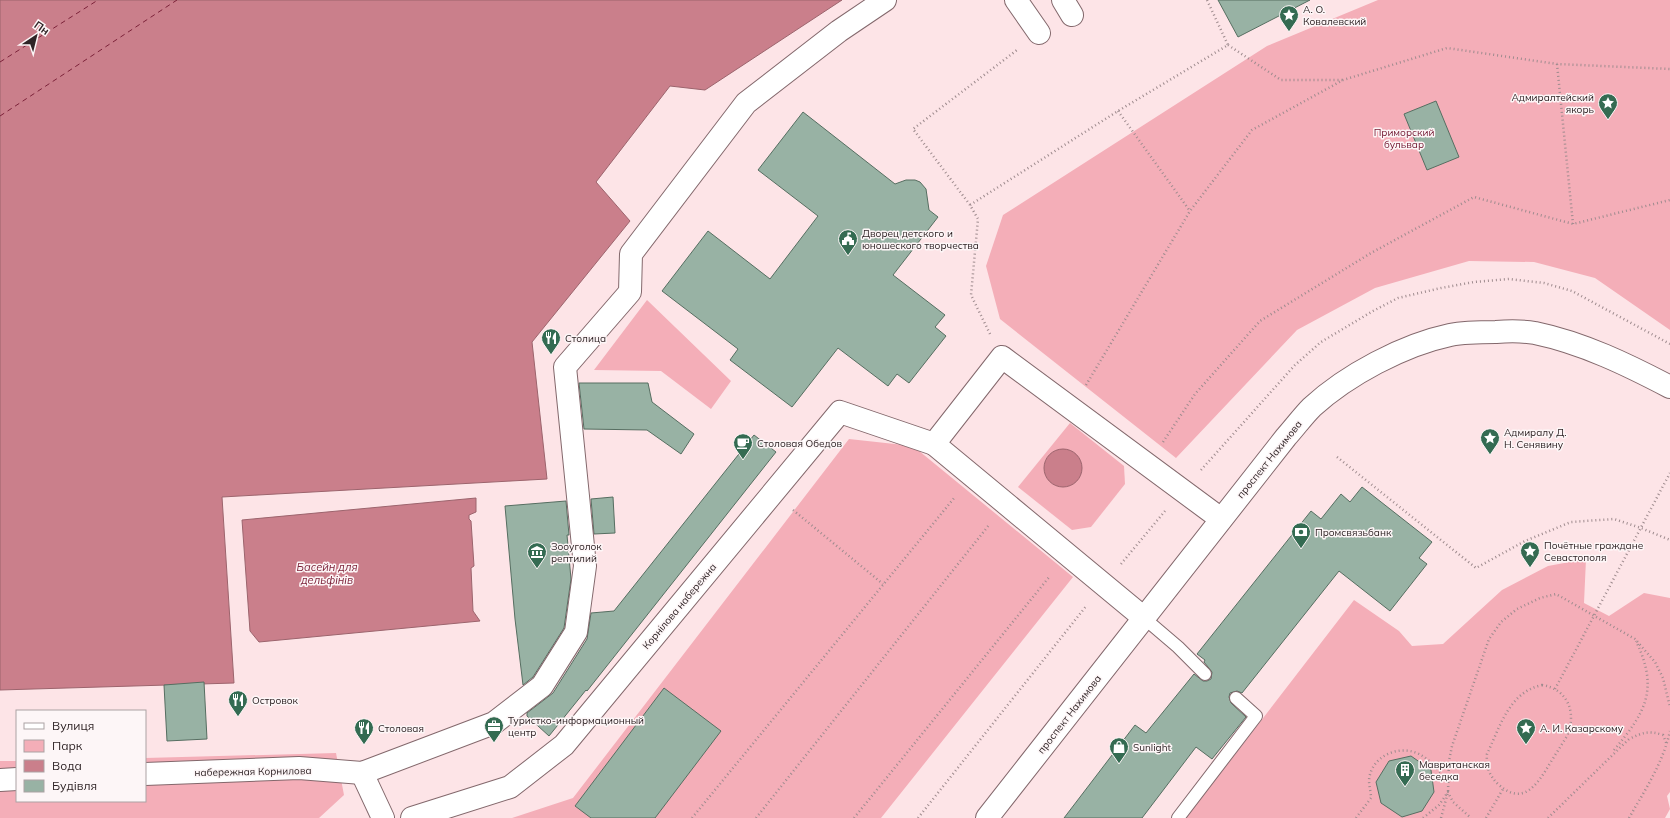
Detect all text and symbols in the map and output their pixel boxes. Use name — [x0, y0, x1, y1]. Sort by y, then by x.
place label: А. О. Ковалевский — [1303, 3, 1366, 28]
place icon: А. О. Ковалевский — [1278, 4, 1300, 32]
north arrow — [16, 16, 56, 56]
text: Пн — [31, 18, 52, 38]
place label: Адмиралтейский якорь — [1511, 91, 1594, 116]
place icon: Адмиралтейский якорь — [1597, 92, 1619, 120]
park label: Приморский бульвар — [1374, 126, 1434, 151]
place label: Дворец детского и юношеского творчества — [862, 227, 979, 252]
public building icon: Дворец детского и юношеского творчества — [837, 228, 859, 256]
restaurant icon: Столица — [540, 327, 562, 355]
place label: Столица — [565, 332, 606, 345]
street label: проспект Нахимова — [1234, 418, 1305, 501]
place label: Адмиралу Д. Н. Сенявину — [1504, 426, 1567, 451]
place icon: Адмиралу Д. Н. Сенявину — [1479, 427, 1501, 455]
cafe icon: Столовая Обедов — [732, 432, 754, 460]
place label: Столовая Обедов — [757, 437, 843, 450]
bank icon: Промсвязьбанк — [1290, 521, 1312, 549]
place label: Промсвязьбанк — [1315, 526, 1392, 539]
place label: Почётные граждане Севастополя — [1544, 539, 1644, 564]
place label: Зооуголок рептилий — [551, 540, 602, 565]
place icon: Почётные граждане Севастополя — [1519, 540, 1541, 568]
museum icon: Зооуголок рептилий — [526, 541, 548, 569]
water label: Басейн для дельфiнiв — [297, 560, 357, 587]
street label: Корнілова набережна — [640, 561, 719, 652]
street label: проспект Нахимова — [1035, 672, 1104, 756]
restaurant icon: Островок — [227, 689, 249, 717]
place label: Островок — [252, 694, 299, 707]
legend — [16, 710, 146, 802]
place label: Туристко-информационный центр — [508, 714, 644, 739]
office icon: Туристко-информационный центр — [483, 715, 505, 743]
restaurant icon: Столовая — [353, 717, 375, 745]
place icon: А. И. Казарскому — [1515, 717, 1537, 745]
text: Вулиця — [52, 718, 94, 733]
place label: Столовая — [378, 722, 424, 735]
place label: А. И. Казарскому — [1540, 722, 1624, 735]
shop icon: Sunlight — [1108, 736, 1130, 764]
text: Парк — [52, 738, 83, 753]
place label: Sunlight — [1133, 741, 1172, 754]
text: Вода — [52, 758, 82, 773]
place label: Мавританская беседка — [1419, 758, 1490, 783]
building icon: Мавританская беседка — [1394, 759, 1416, 787]
street label: набережная Корнилова — [194, 764, 312, 779]
text: Будівля — [52, 778, 97, 793]

